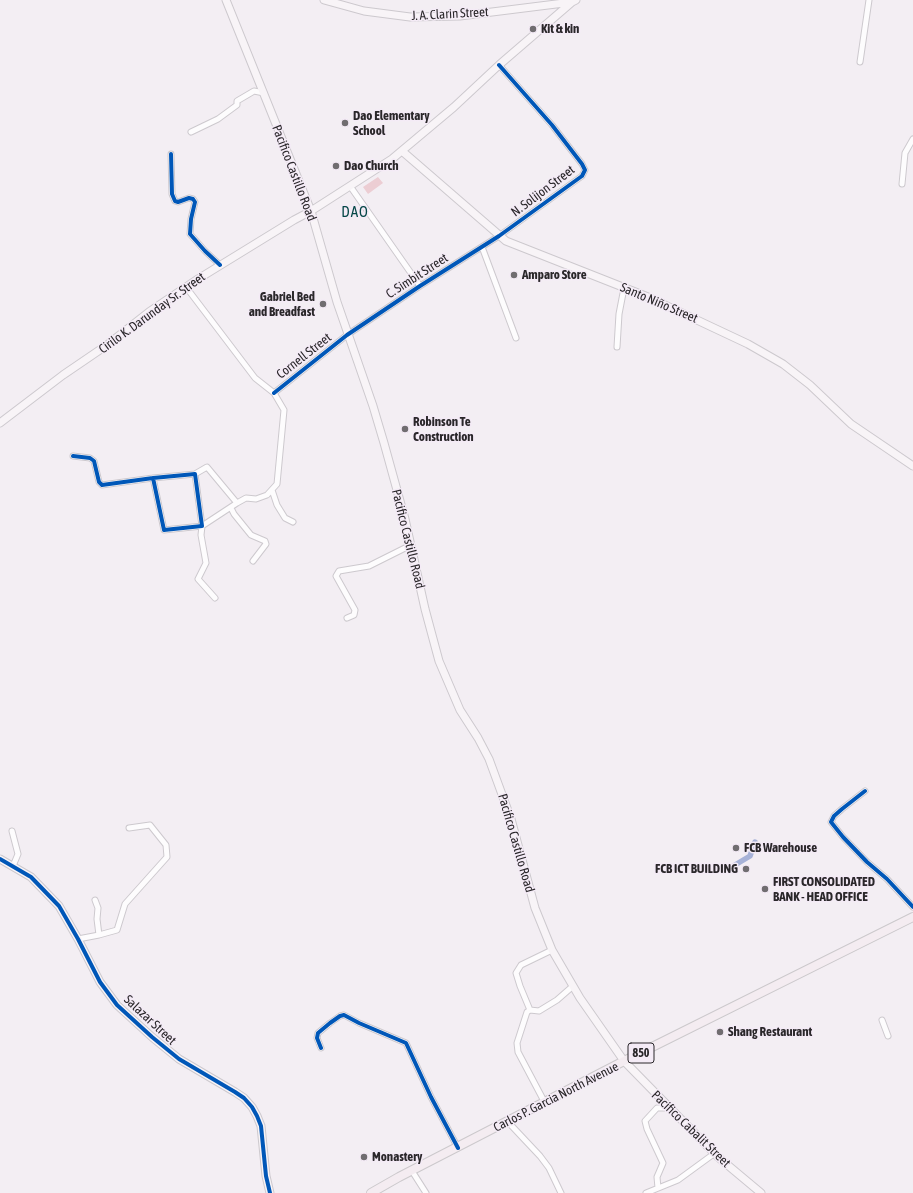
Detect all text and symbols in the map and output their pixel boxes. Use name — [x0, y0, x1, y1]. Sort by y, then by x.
street label: J. A. Clarin Street — [411, 4, 489, 24]
place label: Kit & kin — [541, 21, 579, 37]
marker: Kit & kin — [528, 24, 538, 34]
place label: Dao Elementary School — [353, 108, 430, 139]
marker: Dao Elementary School — [340, 118, 350, 128]
street label: Pacifico Castillo Road — [268, 123, 320, 223]
place label: Dao Church — [344, 158, 399, 174]
marker: Dao Church — [331, 161, 341, 171]
street label: N. Solijon Street — [508, 162, 578, 220]
district label: DAO — [341, 203, 369, 221]
street label: C. Simbit Street — [383, 250, 451, 302]
place label: Amparo Store — [522, 267, 587, 283]
street label: Cirilo K. Darunday Sr. Street — [96, 269, 208, 357]
marker: Amparo Store — [509, 270, 519, 280]
street label: Santo Niño Street — [618, 280, 700, 326]
place label: Gabriel Bed and Breadfast — [249, 289, 315, 320]
marker: Gabriel Bed and Breadfast — [318, 299, 328, 309]
street label: Cornell Street — [274, 330, 334, 382]
place label: Robinson Te Construction — [413, 414, 474, 445]
marker: Robinson Te Construction — [400, 424, 410, 434]
street label: Pacifico Castillo Road — [388, 488, 428, 590]
street label: Pacifico Castillo Road — [494, 792, 538, 894]
place label: FCB Warehouse — [744, 840, 817, 856]
marker: FCB Warehouse — [731, 843, 741, 853]
place label: FCB ICT BUILDING — [655, 861, 738, 877]
marker: FCB ICT BUILDING — [741, 864, 751, 874]
place label: FIRST CONSOLIDATED BANK - HEAD OFFICE — [773, 874, 875, 905]
marker: FIRST CONSOLIDATED BANK - HEAD OFFICE — [760, 884, 770, 894]
street label: Salazar Street — [121, 992, 179, 1048]
place label: Shang Restaurant — [728, 1024, 812, 1040]
marker: Shang Restaurant — [715, 1027, 725, 1037]
road number: 850 — [628, 1043, 654, 1063]
street label: Carlos P. Garcia North Avenue — [491, 1059, 621, 1135]
street label: Pacifico Cabalit Street — [648, 1087, 734, 1171]
place label: Monastery — [372, 1149, 422, 1165]
marker: Monastery — [359, 1152, 369, 1162]

